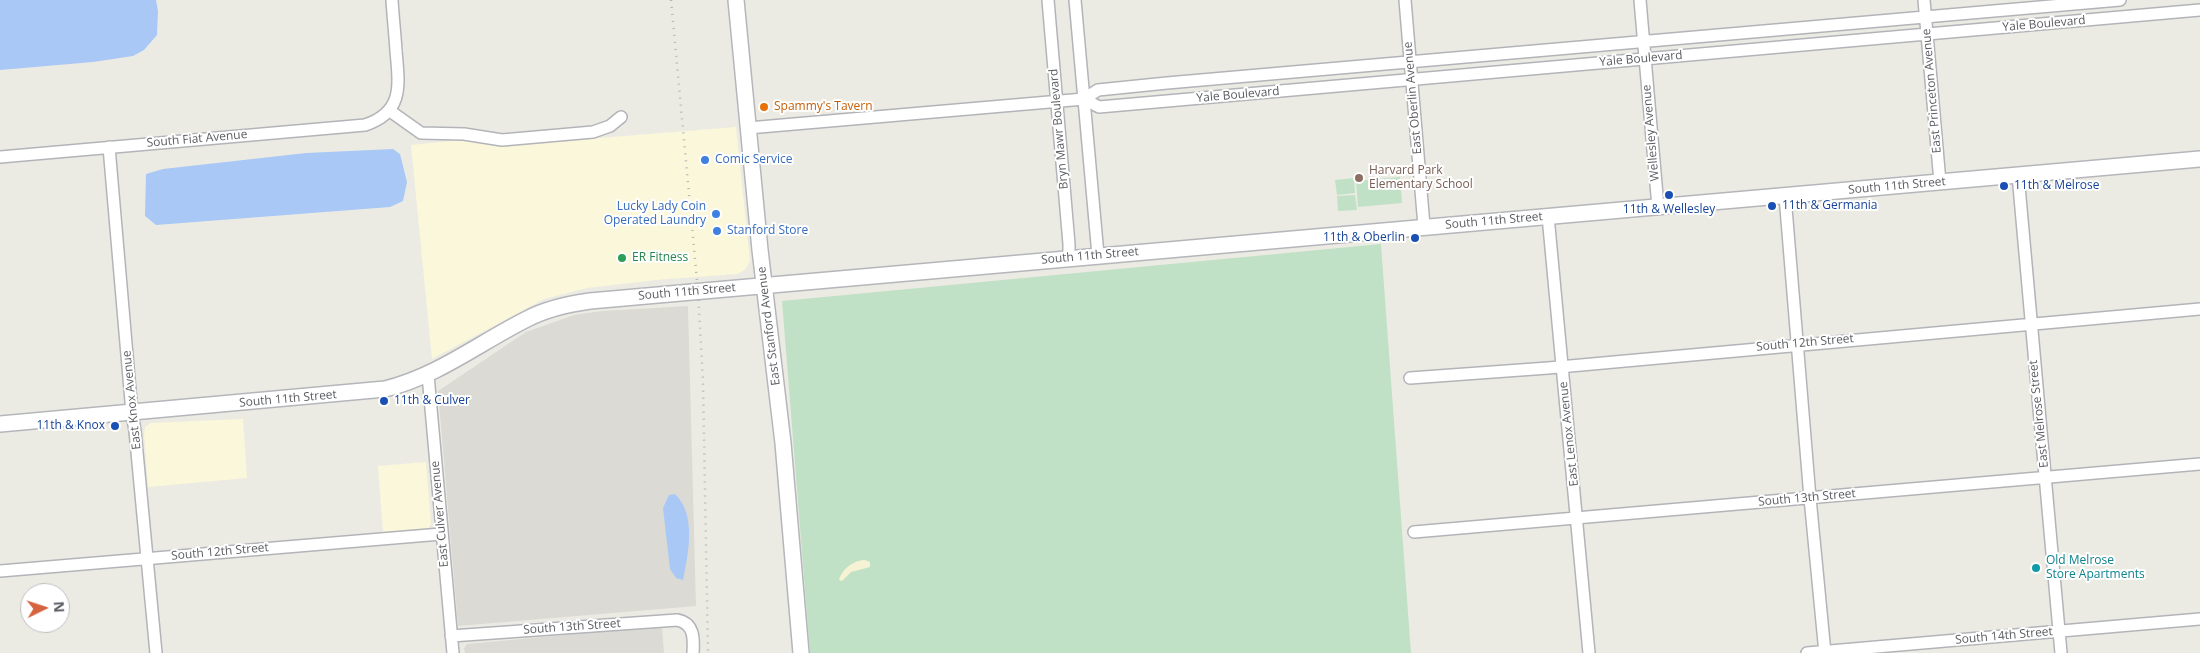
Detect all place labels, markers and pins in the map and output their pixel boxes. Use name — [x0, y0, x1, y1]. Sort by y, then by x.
place label: Spammy's Tavern — [774, 100, 873, 114]
marker: Spammy's Tavern — [758, 101, 770, 113]
place label: Comic Service — [715, 153, 793, 167]
marker: Comic Service — [699, 154, 711, 166]
place label: Harvard Park Elementary School — [1369, 164, 1473, 192]
marker: Harvard Park Elementary School — [1353, 172, 1365, 184]
place label: 11th & Melrose — [2014, 179, 2099, 193]
marker: 11th & Melrose — [1998, 180, 2010, 192]
marker: 11th & Wellesley — [1663, 189, 1675, 201]
place label: 11th & Germania — [1782, 199, 1878, 213]
place label: Lucky Lady Coin Operated Laundry — [604, 200, 706, 228]
marker: 11th & Germania — [1766, 200, 1778, 212]
place label: 11th & Wellesley — [1623, 203, 1715, 217]
marker: Lucky Lady Coin Operated Laundry — [710, 208, 722, 220]
place label: Stanford Store — [727, 224, 808, 238]
marker: Stanford Store — [711, 225, 723, 237]
place label: 11th & Oberlin — [1323, 231, 1405, 245]
marker: 11th & Oberlin — [1409, 232, 1421, 244]
place label: ER Fitness — [632, 251, 688, 265]
marker: ER Fitness — [616, 252, 628, 264]
place label: 11th & Culver — [394, 394, 470, 408]
marker: 11th & Culver — [378, 395, 390, 407]
place label: 11th & Knox — [36, 419, 105, 433]
marker: 11th & Knox — [109, 420, 121, 432]
place label: Old Melrose Store Apartments — [2046, 554, 2145, 582]
marker: Old Melrose Store Apartments — [2030, 562, 2042, 574]

